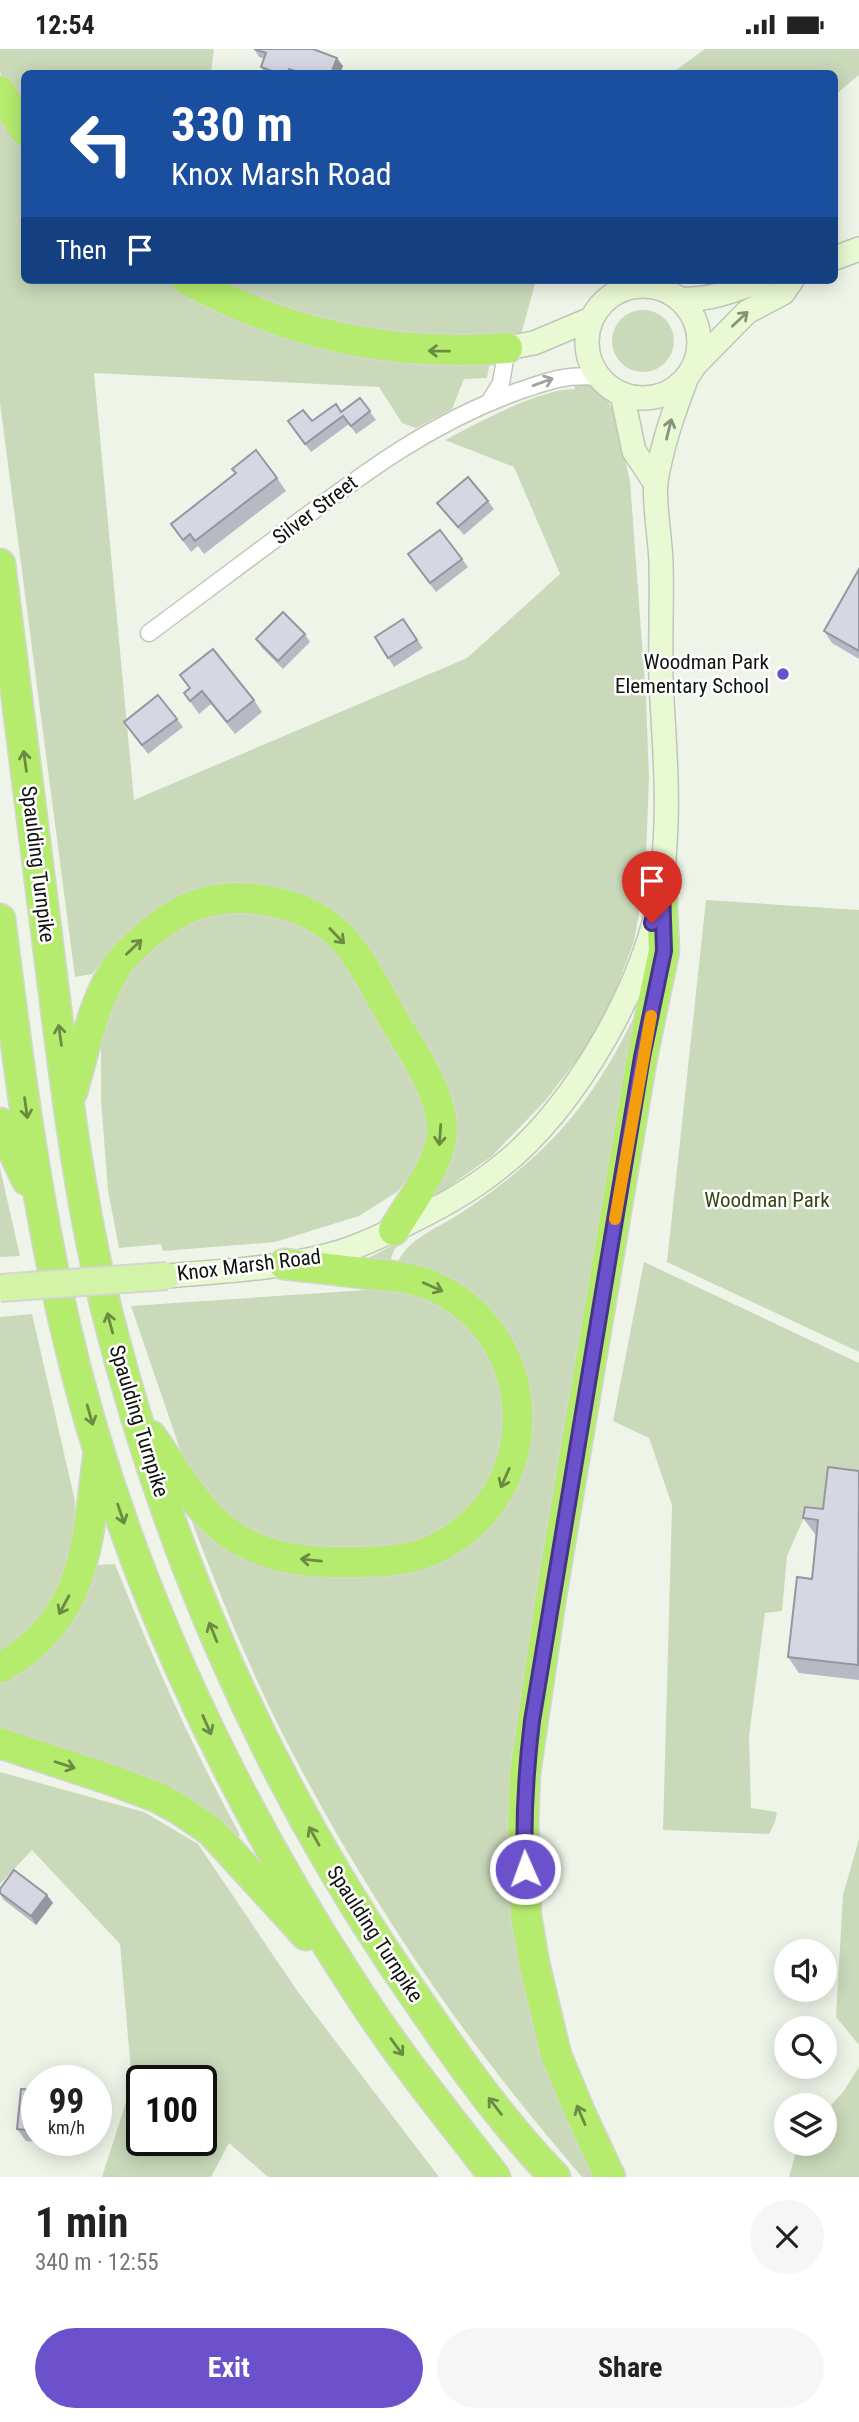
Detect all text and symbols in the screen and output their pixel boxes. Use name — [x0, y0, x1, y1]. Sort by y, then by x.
text: 12:54 — [35, 10, 95, 40]
text: 330 m — [171, 96, 293, 153]
icon: left — [56, 98, 147, 189]
text: Knox Marsh Road — [171, 155, 392, 193]
icon: arrive — [121, 231, 159, 269]
text: Then — [56, 235, 107, 265]
one-way arrow — [731, 311, 749, 327]
one-way arrow — [427, 344, 450, 357]
one-way arrow — [532, 375, 554, 388]
one-way arrow — [663, 419, 676, 441]
street label: Silver Street — [268, 470, 362, 550]
place label: Woodman Park Elementary School — [615, 650, 770, 698]
marker: Woodman Park Elementary School — [775, 666, 791, 682]
one-way arrow — [18, 750, 31, 772]
street label: Spaulding Turnpike — [16, 784, 60, 944]
pin — [622, 851, 682, 923]
icon: arrive — [633, 862, 671, 900]
one-way arrow — [329, 927, 346, 944]
one-way arrow — [125, 938, 142, 955]
one-way arrow — [53, 1024, 66, 1047]
one-way arrow — [19, 1096, 32, 1119]
one-way arrow — [433, 1123, 446, 1145]
park label: Woodman Park — [704, 1188, 830, 1212]
street label: Knox Marsh Road — [176, 1244, 322, 1286]
one-way arrow — [422, 1281, 443, 1294]
one-way arrow — [103, 1312, 116, 1334]
street label: Spaulding Turnpike — [105, 1342, 174, 1500]
one-way arrow — [84, 1404, 97, 1426]
one-way arrow — [498, 1467, 511, 1488]
one-way arrow — [116, 1503, 128, 1525]
one-way arrow — [301, 1553, 323, 1566]
one-way arrow — [57, 1595, 71, 1615]
one-way arrow — [206, 1622, 219, 1643]
one-way arrow — [201, 1714, 214, 1735]
one-way arrow — [53, 1759, 75, 1772]
one-way arrow — [307, 1826, 321, 1846]
position arrow — [488, 1832, 562, 1906]
street label: Spaulding Turnpike — [322, 1861, 428, 2007]
map controls — [774, 1939, 837, 2156]
button: sound — [774, 1939, 837, 2002]
button: search — [774, 2016, 837, 2079]
one-way arrow — [390, 2037, 404, 2056]
speed limit sign: 100 — [126, 2065, 217, 2156]
text: 99 — [49, 2081, 84, 2122]
button: layers — [774, 2093, 837, 2156]
one-way arrow — [487, 2098, 502, 2116]
one-way arrow — [574, 2105, 587, 2126]
text: km/h — [48, 2117, 85, 2138]
text: 1 min — [35, 2198, 128, 2247]
button: close — [750, 2200, 824, 2274]
text: 340 m · 12:55 — [35, 2249, 159, 2276]
button: Exit — [35, 2328, 423, 2408]
button: Share — [437, 2328, 824, 2408]

